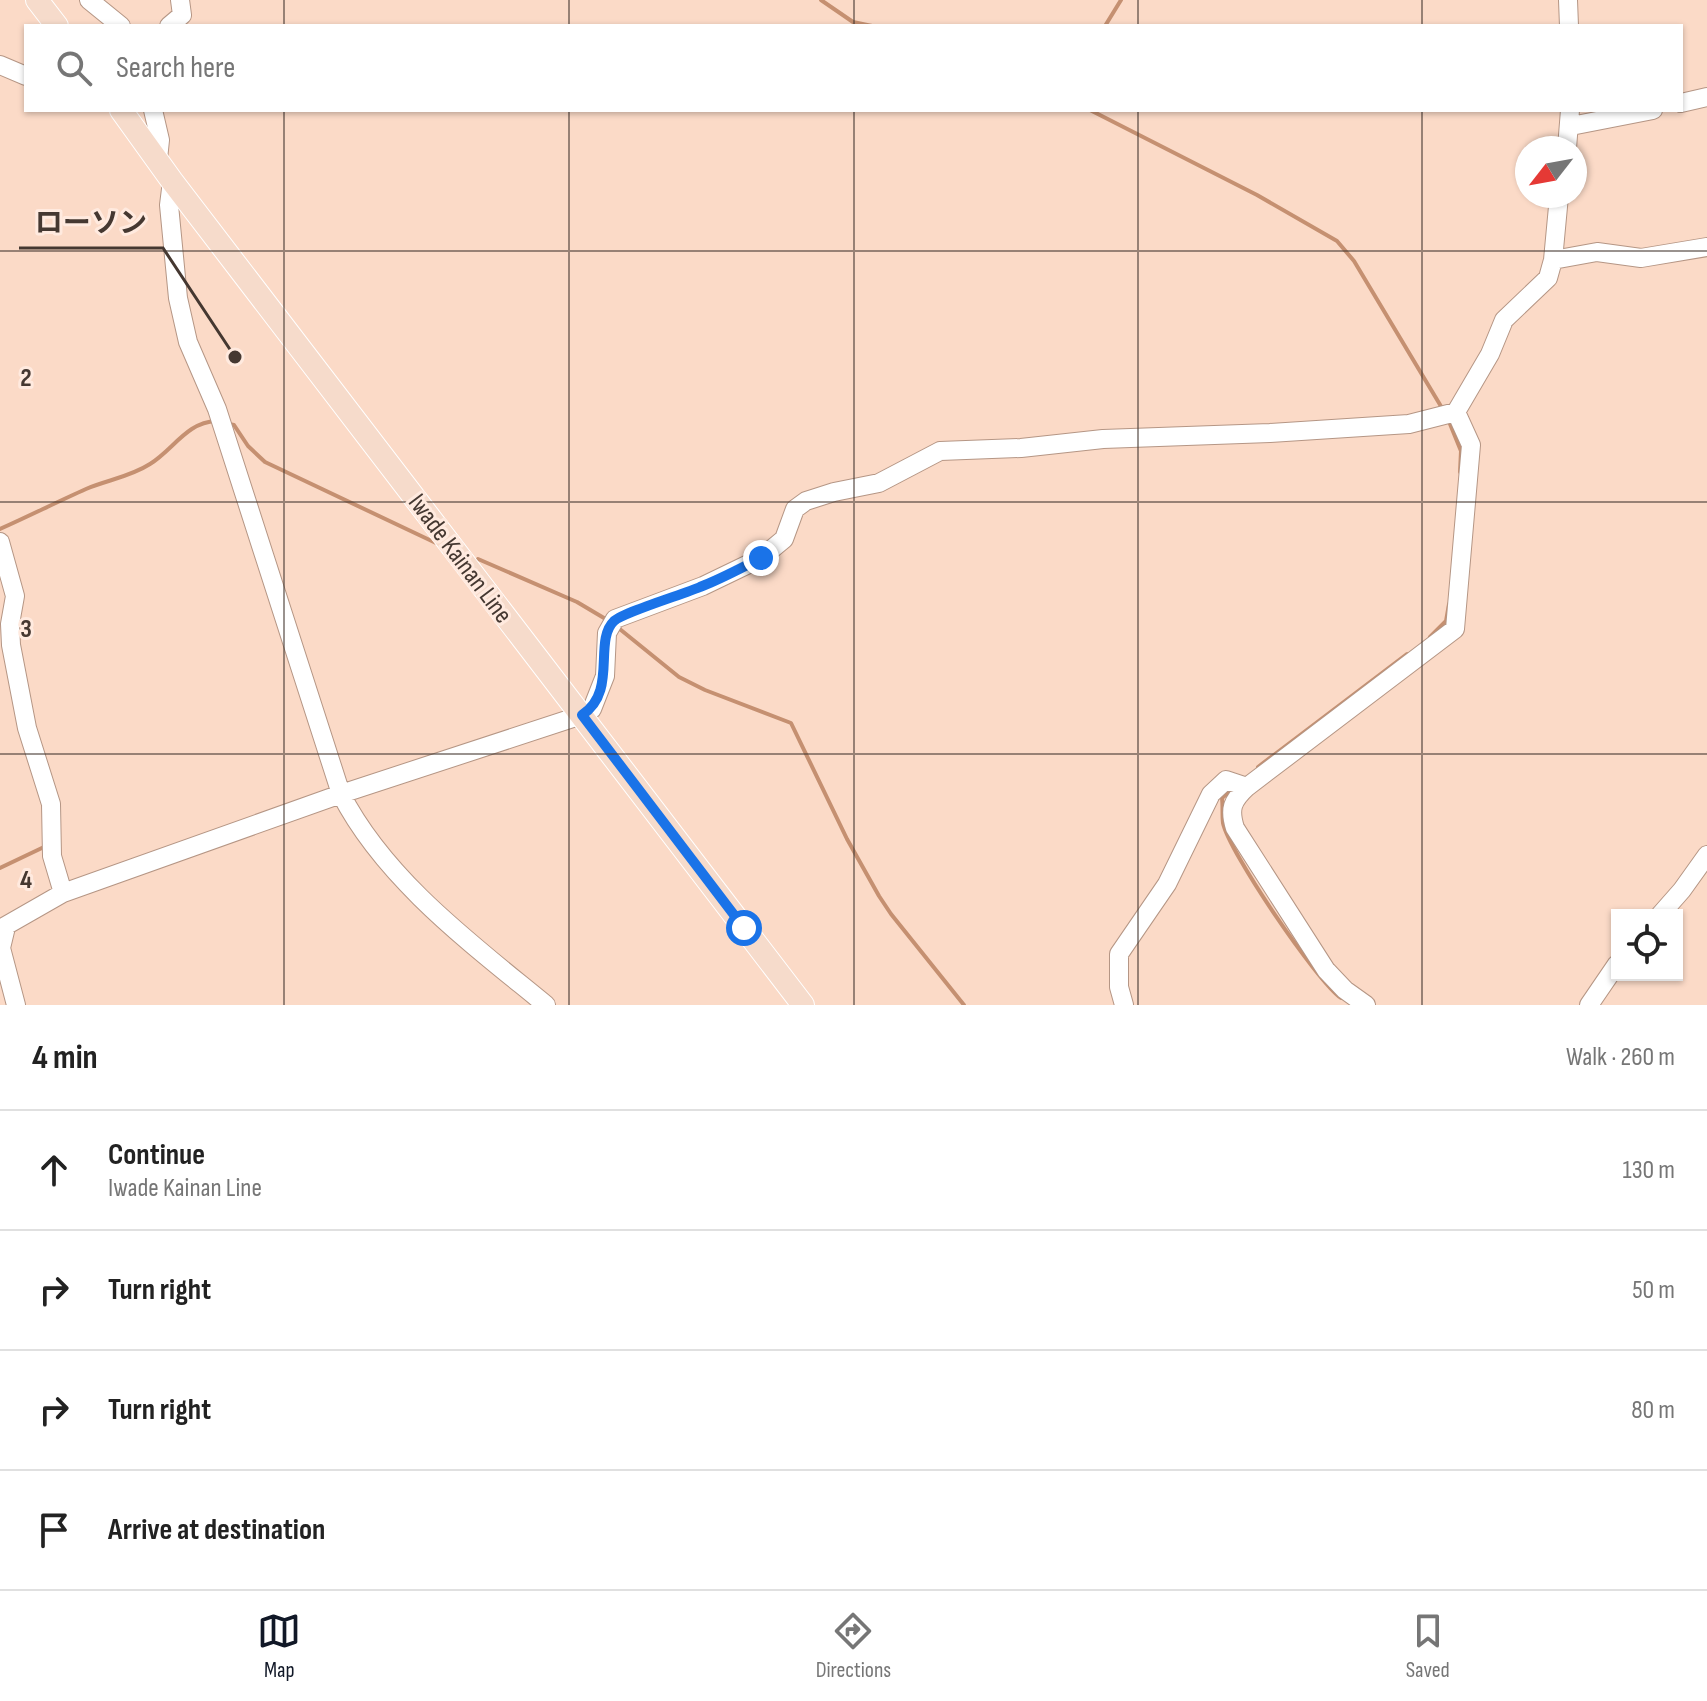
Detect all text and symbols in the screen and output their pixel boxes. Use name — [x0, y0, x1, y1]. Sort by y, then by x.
search box — [24, 24, 1683, 112]
icon: search — [52, 46, 96, 90]
text: Search here — [116, 50, 235, 86]
north arrow — [1515, 136, 1587, 208]
callout: ローソン — [19, 196, 163, 248]
text: ローソン — [35, 207, 147, 240]
text: 2 — [20, 363, 32, 394]
street label: Iwade Kainan Line — [401, 488, 518, 630]
route end — [743, 540, 779, 576]
text: 3 — [20, 614, 32, 645]
text: 4 — [20, 865, 32, 896]
map controls — [1611, 909, 1683, 981]
button: locate — [1611, 909, 1683, 981]
route start — [726, 910, 762, 946]
text: 4 min — [32, 1037, 98, 1078]
text: Walk · 260 m — [1566, 1042, 1675, 1073]
text: Continue — [108, 1137, 205, 1173]
icon: ahead — [32, 1148, 76, 1192]
text: 130 m — [1623, 1155, 1675, 1186]
text: Iwade Kainan Line — [108, 1173, 262, 1204]
icon: right — [32, 1268, 76, 1312]
text: Turn right — [108, 1272, 211, 1308]
text: 50 m — [1632, 1275, 1675, 1306]
icon: right — [32, 1388, 76, 1432]
text: Turn right — [108, 1392, 211, 1428]
text: 80 m — [1631, 1395, 1675, 1426]
icon: arrive — [32, 1508, 76, 1552]
text: Arrive at destination — [108, 1512, 325, 1548]
tab: Map — [257, 1609, 301, 1684]
tab: Directions — [816, 1609, 891, 1684]
tab: Saved — [1406, 1609, 1450, 1684]

